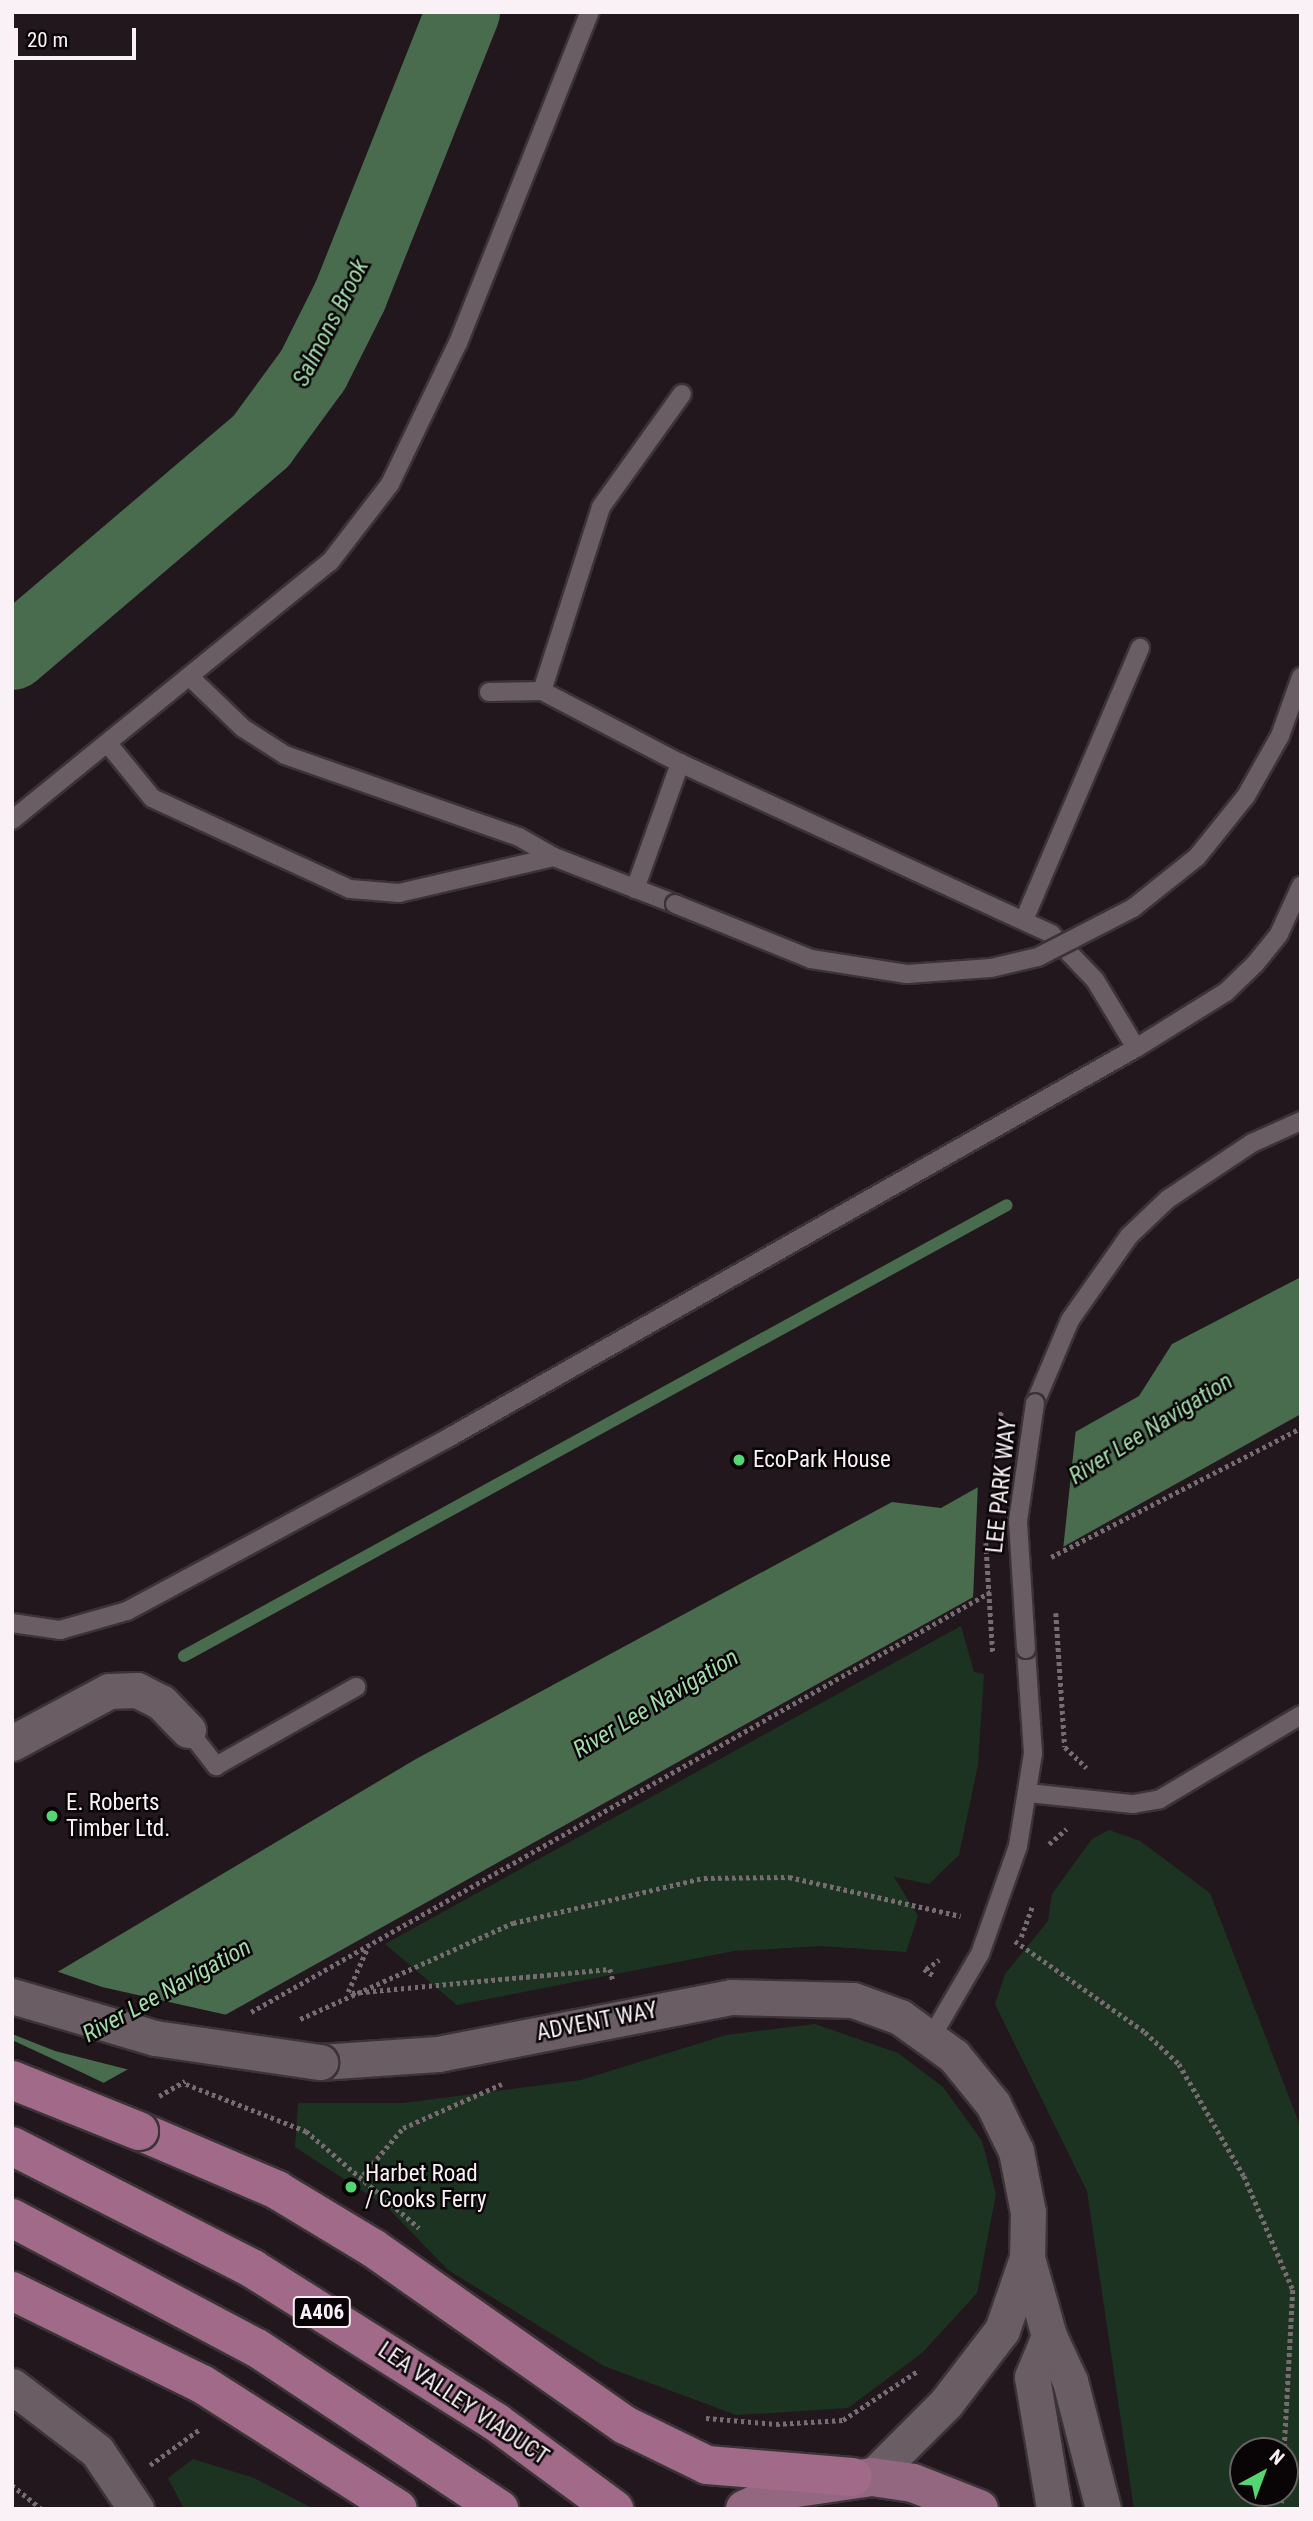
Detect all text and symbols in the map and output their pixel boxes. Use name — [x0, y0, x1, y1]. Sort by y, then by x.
scale bar — [18, 14, 140, 58]
text: 20 m — [27, 28, 68, 52]
water label: Salmons Brook — [287, 255, 375, 391]
water label: River Lee Navigation — [1064, 1367, 1238, 1491]
street label: LEE PARK WAY — [981, 1417, 1023, 1555]
place label: EcoPark House — [753, 1446, 891, 1474]
marker: EcoPark House — [731, 1452, 747, 1468]
water label: River Lee Navigation — [568, 1643, 744, 1765]
place label: E. Roberts Timber Ltd. — [66, 1789, 170, 1843]
marker: E. Roberts Timber Ltd. — [44, 1808, 60, 1824]
water label: River Lee Navigation — [78, 1933, 256, 2049]
street label: ADVENT WAY — [534, 1997, 660, 2047]
place label: Harbet Road / Cooks Ferry — [365, 2160, 486, 2214]
marker: Harbet Road / Cooks Ferry — [343, 2179, 359, 2195]
road number: A406 — [292, 2294, 352, 2330]
street label: LEA VALLEY VIADUCT — [372, 2337, 554, 2471]
north arrow — [1229, 2437, 1299, 2507]
text: N — [1265, 2445, 1289, 2470]

